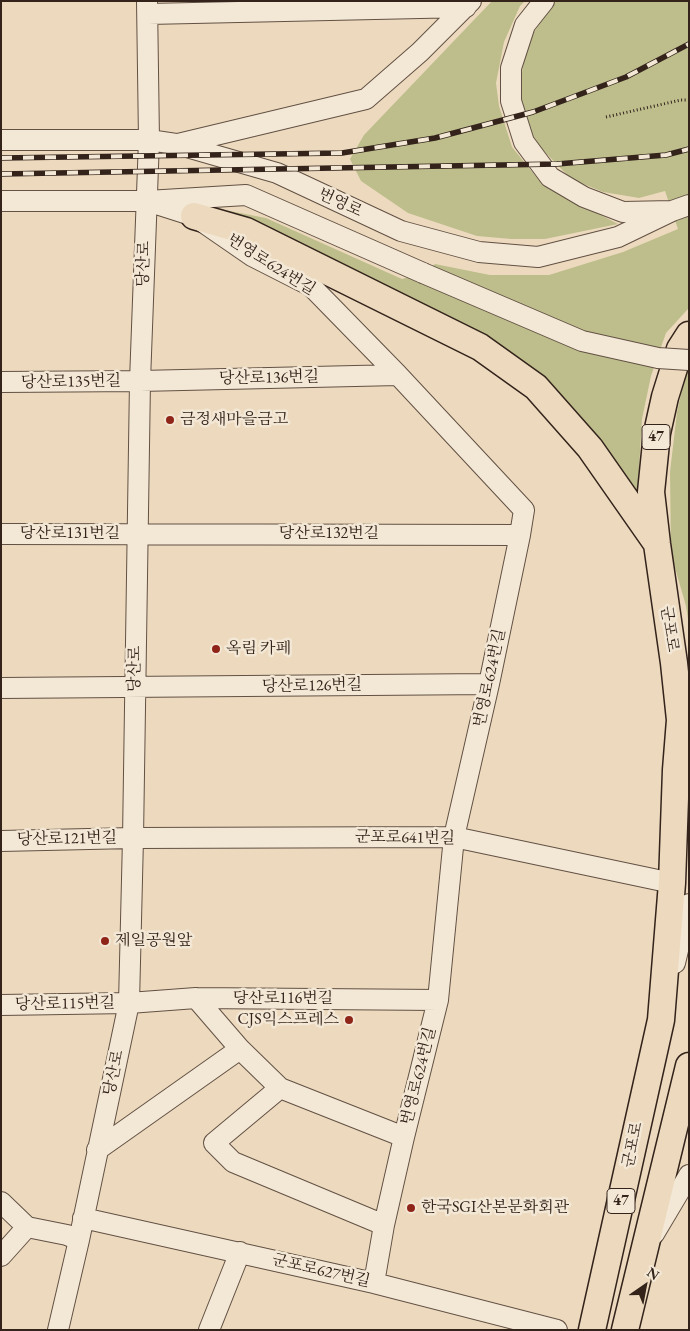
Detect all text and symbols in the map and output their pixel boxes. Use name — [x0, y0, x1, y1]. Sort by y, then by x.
street label: 번영로 — [315, 185, 365, 221]
street label: 번영로624번길 — [223, 230, 319, 300]
street label: 당산로 — [134, 240, 154, 288]
street label: 당산로136번길 — [219, 368, 319, 388]
street label: 당산로135번길 — [21, 372, 121, 392]
place label: 금정새마을금고 — [180, 410, 288, 430]
marker: 금정새마을금고 — [164, 414, 176, 426]
road number: 47 — [642, 424, 670, 450]
street label: 당산로131번길 — [20, 524, 120, 544]
street label: 당산로132번길 — [279, 524, 379, 544]
street label: 군포로 — [656, 605, 682, 653]
street label: 번영로624번길 — [470, 627, 510, 729]
place label: 옥림 카페 — [226, 639, 291, 659]
marker: 옥림 카페 — [210, 643, 222, 655]
street label: 당산로 — [125, 646, 145, 692]
street label: 당산로126번길 — [262, 676, 362, 696]
street label: 군포로641번길 — [355, 828, 455, 848]
street label: 당산로121번길 — [17, 829, 117, 849]
place label: 제일공원앞 — [115, 931, 192, 951]
marker: 제일공원앞 — [99, 935, 111, 947]
street label: 당산로116번길 — [233, 989, 333, 1009]
street label: 당산로115번길 — [15, 994, 115, 1014]
place label: CJS익스프레스 — [237, 1010, 339, 1030]
marker: CJS익스프레스 — [343, 1014, 355, 1026]
street label: 번영로624번길 — [398, 1025, 440, 1127]
street label: 당산로 — [100, 1048, 128, 1098]
street label: 군포로 — [619, 1120, 647, 1170]
road number: 47 — [607, 1188, 635, 1214]
place label: 한국SGI산본문화회관 — [421, 1198, 569, 1218]
marker: 한국SGI산본문화회관 — [405, 1202, 417, 1214]
street label: 군포로627번길 — [270, 1250, 372, 1292]
north arrow — [620, 1261, 670, 1311]
text: N — [644, 1263, 663, 1284]

